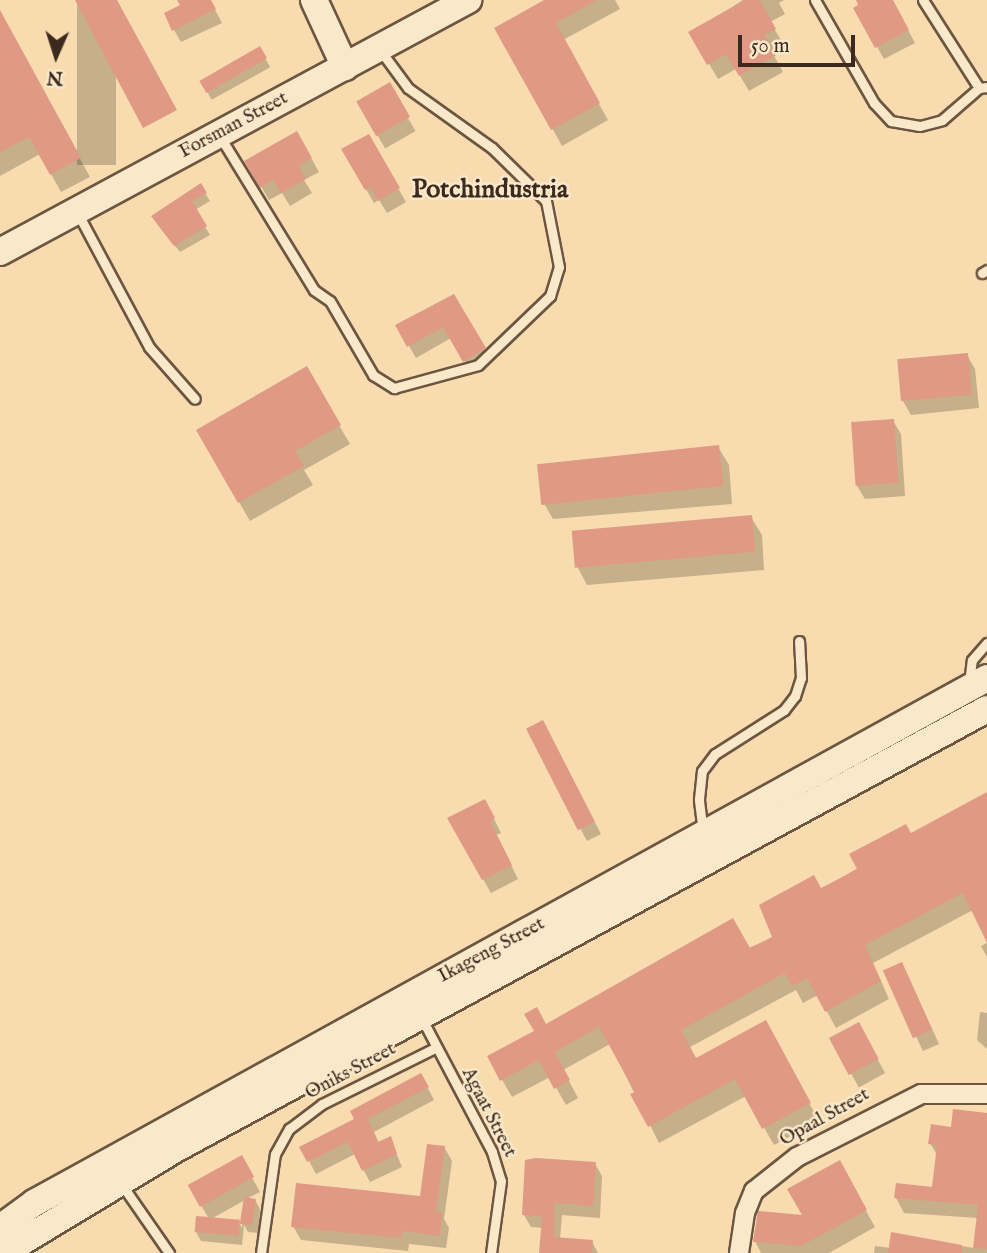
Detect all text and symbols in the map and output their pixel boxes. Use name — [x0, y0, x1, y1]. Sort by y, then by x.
north arrow — [21, 21, 91, 91]
scale bar — [742, 21, 859, 65]
text: 50 m — [751, 33, 790, 60]
text: N — [46, 65, 64, 89]
street label: Forsman Street — [176, 88, 292, 164]
district label: Potchindustria — [412, 174, 568, 206]
street label: Ikageng Street — [435, 913, 549, 989]
street label: Oniks Street — [302, 1039, 400, 1105]
street label: Agaat Street — [456, 1064, 520, 1162]
street label: Opaal Street — [776, 1084, 874, 1152]

